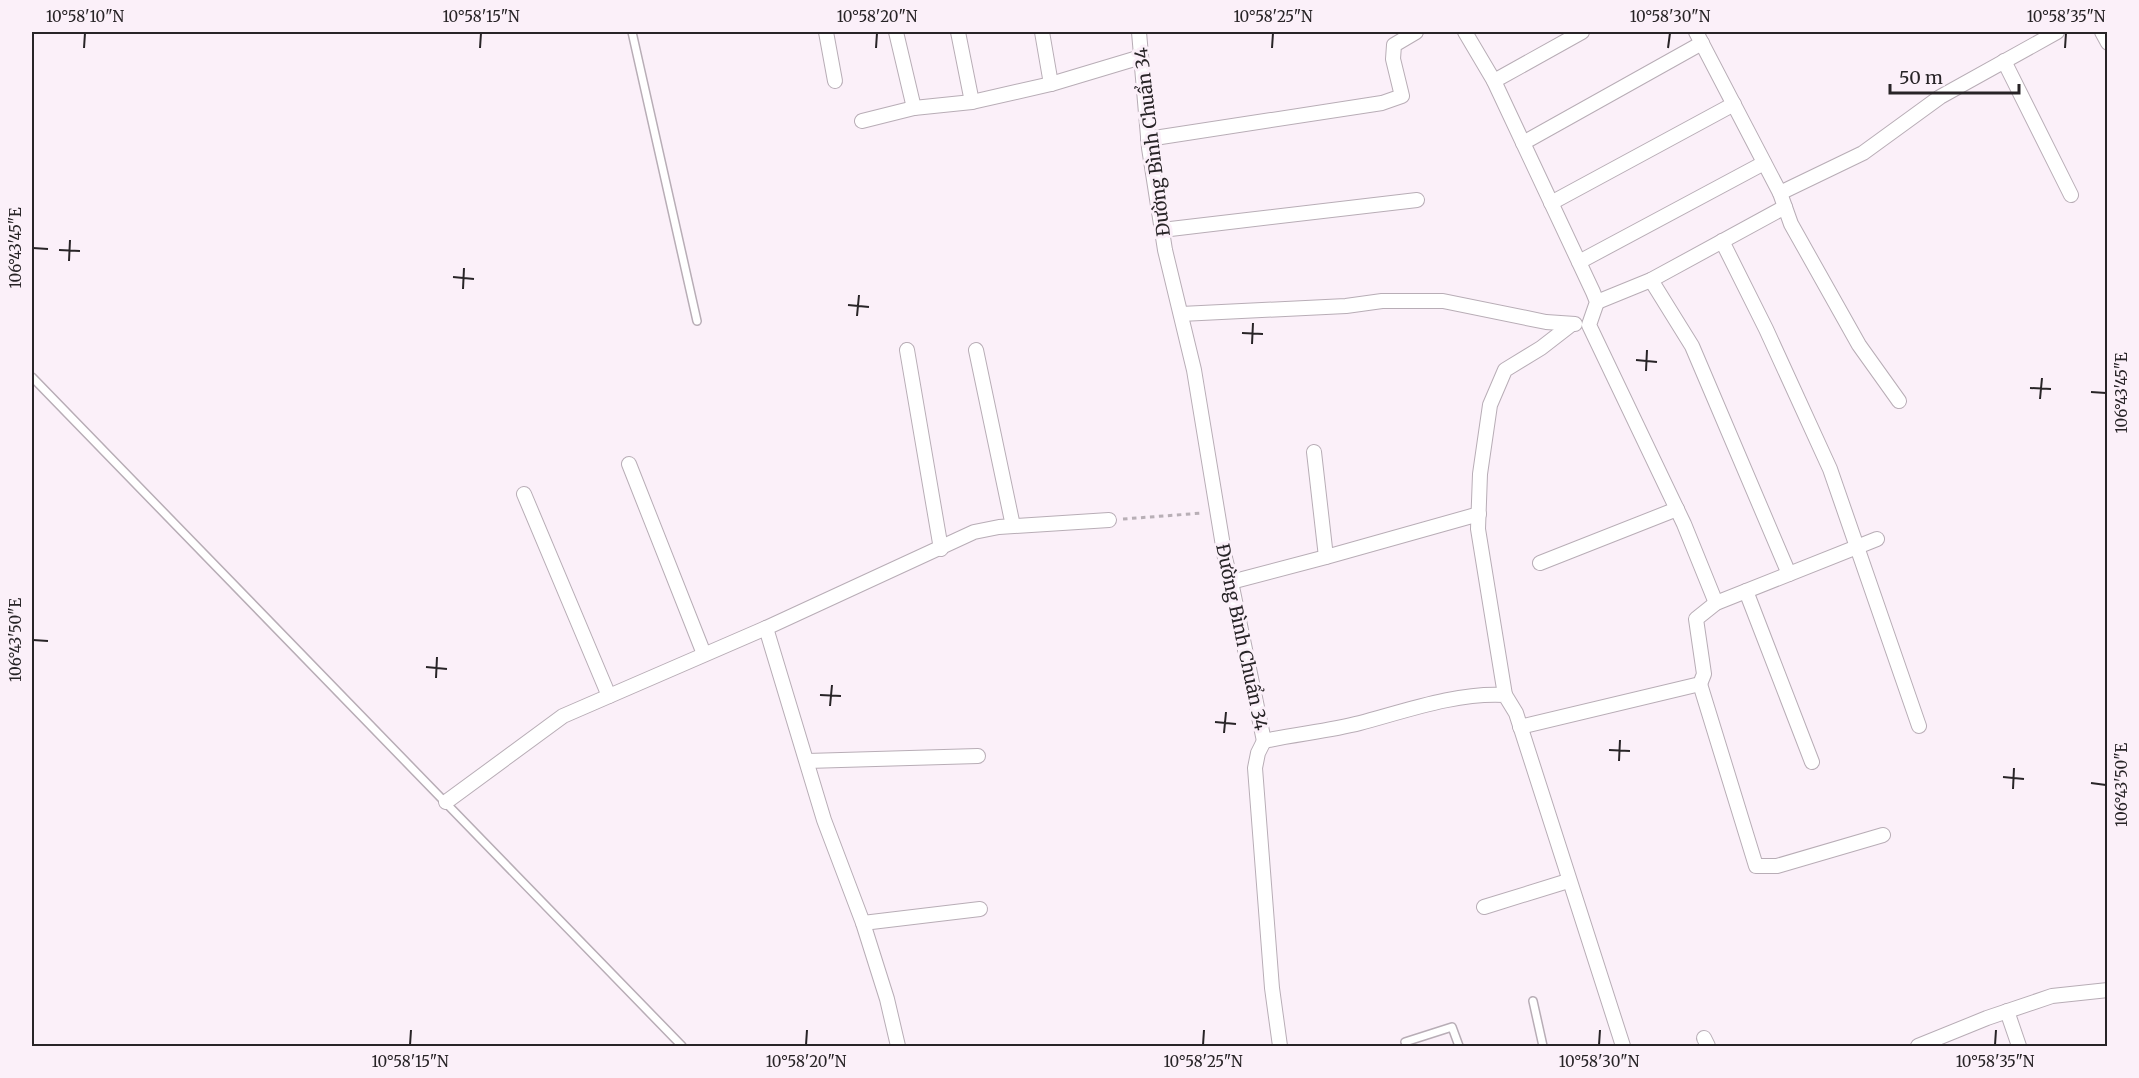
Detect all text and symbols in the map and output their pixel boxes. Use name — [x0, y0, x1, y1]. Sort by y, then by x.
text: 10°58'10"N — [46, 7, 124, 26]
text: 10°58'15"N — [442, 7, 520, 26]
text: 10°58'20"N — [837, 7, 918, 26]
text: 10°58'25"N — [1233, 7, 1313, 26]
text: 10°58'30"N — [1630, 7, 1711, 26]
text: 10°58'35"N — [2027, 7, 2106, 26]
street label: Đường Bình Chuẩn 34 — [1129, 46, 1175, 238]
scale bar — [1890, 57, 2019, 95]
text: 50 m — [1899, 66, 1943, 89]
text: 106°43'45"E — [6, 207, 25, 289]
text: 106°43'45"E — [2112, 352, 2131, 434]
street label: Đường Bình Chuẩn 34 — [1211, 542, 1273, 732]
text: 106°43'50"E — [6, 598, 25, 682]
text: 106°43'50"E — [2112, 743, 2131, 827]
text: 10°58'15"N — [371, 1052, 449, 1071]
text: 10°58'20"N — [766, 1052, 847, 1071]
text: 10°58'25"N — [1163, 1052, 1243, 1071]
text: 10°58'30"N — [1559, 1052, 1640, 1071]
text: 10°58'35"N — [1956, 1052, 2035, 1071]

